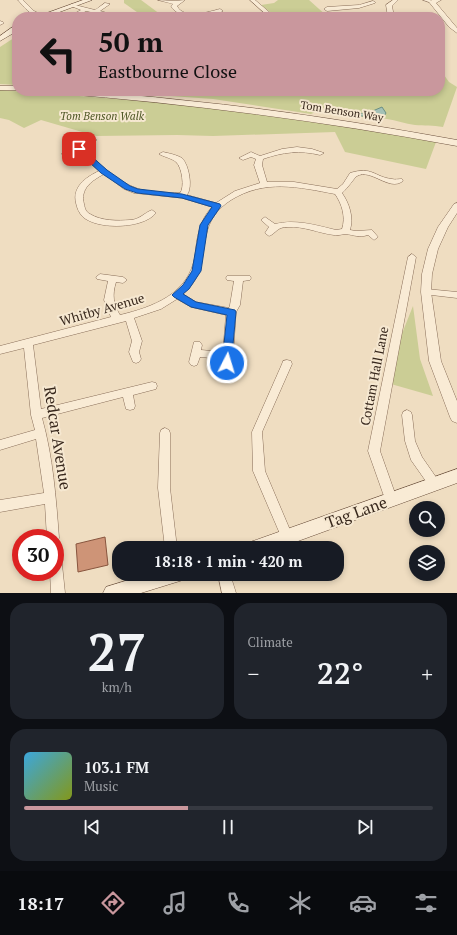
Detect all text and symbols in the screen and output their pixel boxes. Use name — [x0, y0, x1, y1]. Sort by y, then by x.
text: 50 m — [98, 23, 163, 60]
icon: left — [32, 28, 84, 80]
text: Eastbourne Close — [98, 59, 237, 83]
street label: Tom Benson Way — [299, 98, 385, 125]
park label: Tom Benson Walk — [60, 109, 145, 123]
pin — [62, 132, 96, 166]
icon: arrive — [68, 138, 90, 160]
street label: Whitby Avenue — [58, 288, 146, 330]
street label: Cottam Hall Lane — [356, 325, 392, 427]
position arrow — [206, 342, 248, 384]
street label: Redcar Avenue — [39, 385, 77, 491]
street label: Tag Lane — [322, 491, 390, 533]
map controls — [409, 501, 445, 581]
button: search — [409, 501, 445, 537]
speed limit sign: 30 — [12, 529, 64, 581]
button: layers — [409, 545, 445, 581]
text: 18:18 · 1 min · 420 m — [154, 551, 302, 571]
text: 27 — [87, 617, 146, 686]
text: Climate — [248, 633, 293, 651]
text: 22° — [317, 653, 363, 693]
text: − — [248, 659, 259, 688]
text: + — [421, 659, 433, 688]
text: km/h — [102, 678, 132, 696]
text: 103.1 FM — [84, 757, 149, 777]
text: Music — [84, 777, 118, 795]
icon: previous — [81, 816, 103, 838]
icon: pause — [217, 816, 239, 838]
icon: next — [354, 816, 376, 838]
icon: directions — [99, 889, 127, 917]
icon: music — [161, 889, 189, 917]
icon: phone — [224, 889, 252, 917]
icon: climate — [286, 889, 314, 917]
icon: car — [349, 889, 377, 917]
icon: filters — [412, 889, 440, 917]
text: 18:17 — [17, 891, 64, 915]

